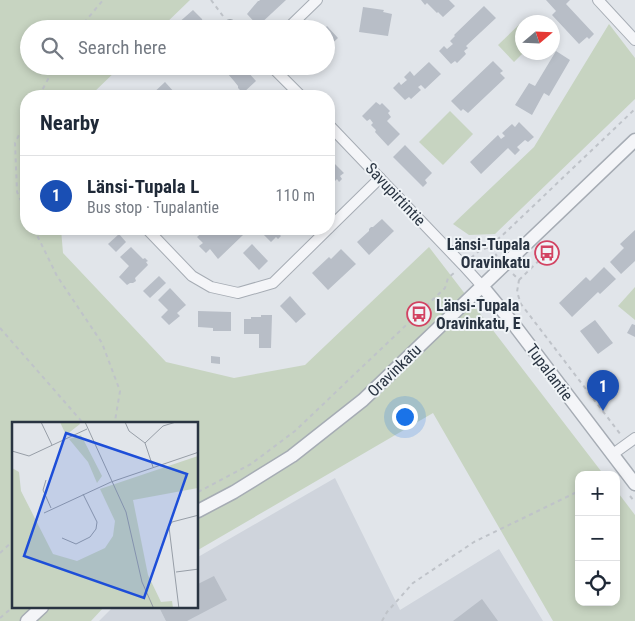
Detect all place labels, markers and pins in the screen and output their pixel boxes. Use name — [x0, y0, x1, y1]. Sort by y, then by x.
place label: Länsi-Tupala Oravinkatu — [447, 235, 530, 272]
bus stop icon: Länsi-Tupala Oravinkatu — [534, 240, 560, 266]
place label: Länsi-Tupala Oravinkatu, E — [436, 296, 521, 333]
bus stop icon: Länsi-Tupala Oravinkatu, E — [406, 301, 432, 327]
pin: 1 — [587, 370, 619, 411]

